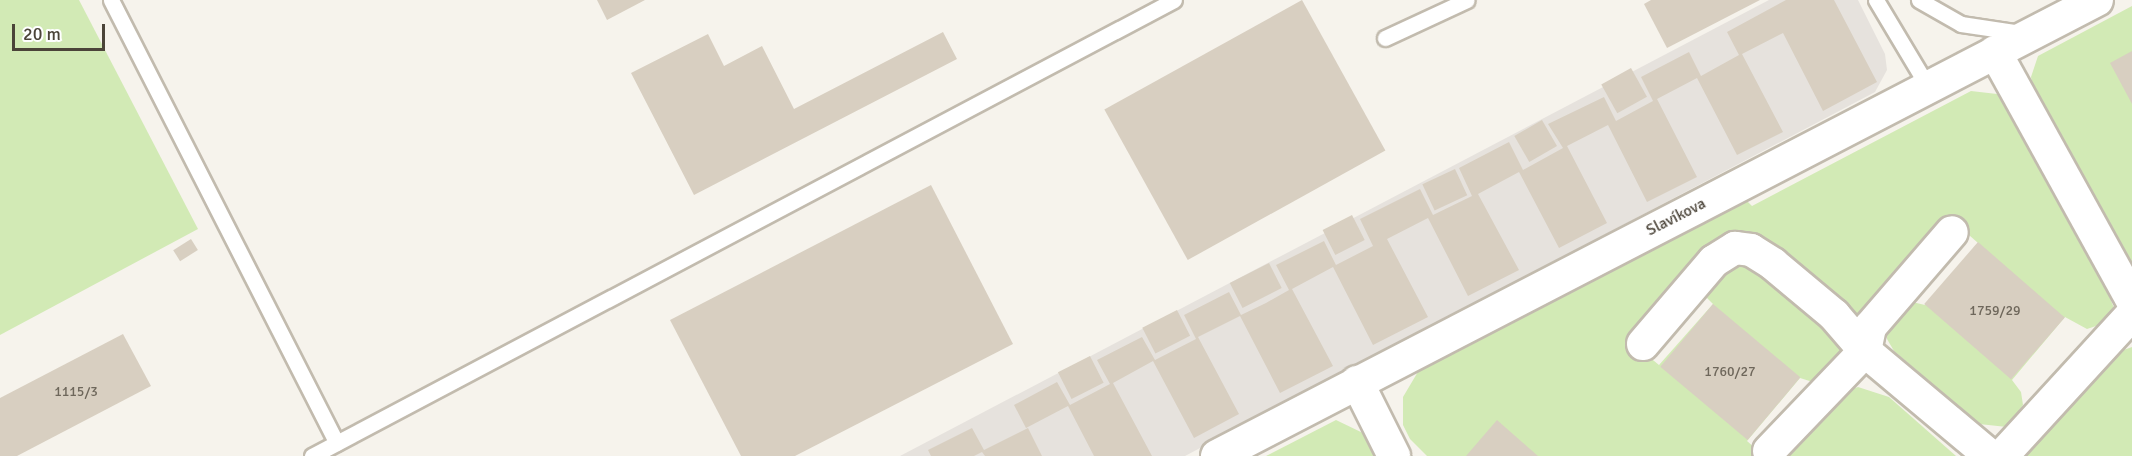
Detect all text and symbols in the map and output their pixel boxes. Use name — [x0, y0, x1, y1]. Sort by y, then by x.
scale bar — [15, 12, 108, 50]
text: 20 m — [23, 23, 61, 45]
street label: Slavíkova — [1643, 194, 1709, 240]
house number: 1759/29 — [1969, 303, 2021, 319]
house number: 1760/27 — [1704, 364, 1756, 380]
house number: 1115/3 — [54, 384, 98, 400]

